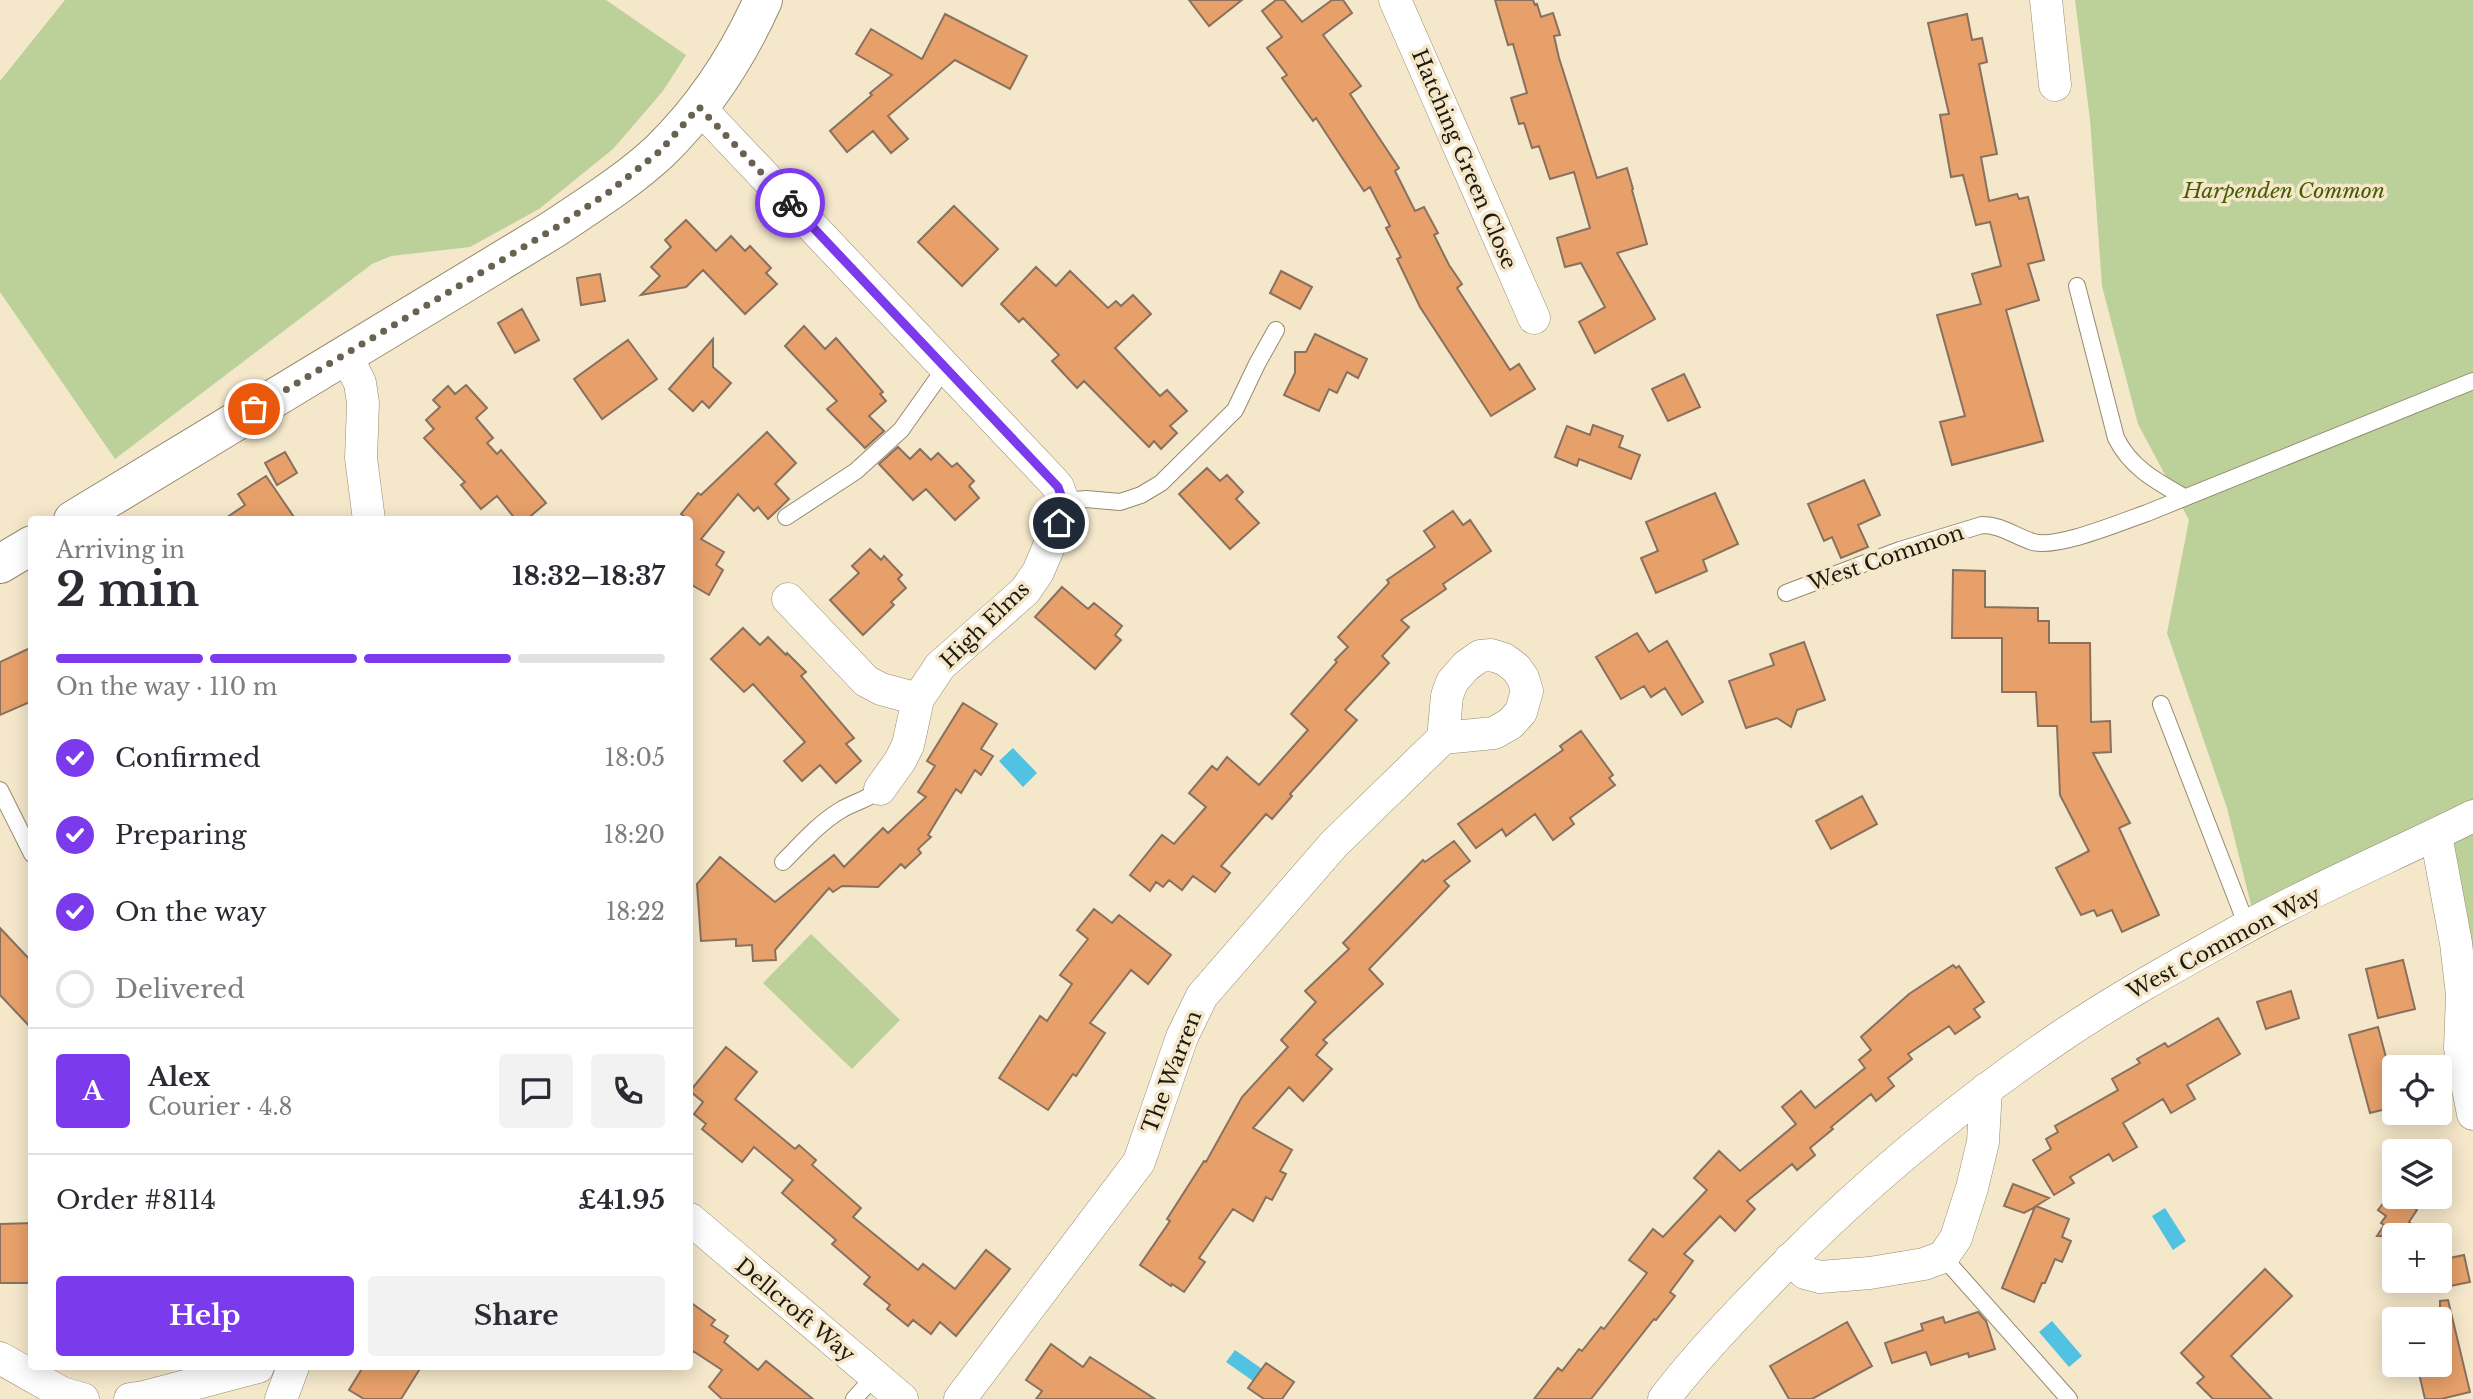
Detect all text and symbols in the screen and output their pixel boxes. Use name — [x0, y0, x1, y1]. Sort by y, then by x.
street label: Hatching Green Close — [1406, 45, 1522, 273]
courier — [755, 168, 825, 238]
park label: Harpenden Common — [2182, 178, 2385, 204]
icon: bike — [771, 184, 809, 222]
pin — [224, 379, 284, 439]
icon: bag — [235, 390, 273, 428]
pin — [1029, 493, 1089, 553]
icon: home — [1040, 504, 1078, 542]
street label: West Common — [1804, 519, 1967, 597]
text: Arriving in — [56, 536, 185, 564]
text: 18:32–18:37 — [512, 560, 665, 592]
text: 2 min — [56, 561, 199, 618]
street label: High Elms — [935, 576, 1035, 674]
text: On the way · 110 m — [56, 673, 277, 701]
icon: check — [56, 739, 94, 777]
text: Confirmed — [115, 742, 260, 774]
text: 18:05 — [605, 744, 665, 772]
icon: check — [56, 816, 94, 854]
text: Preparing — [115, 819, 247, 851]
text: 18:20 — [604, 821, 665, 849]
street label: West Common Way — [2122, 881, 2326, 1005]
icon: check — [56, 893, 94, 931]
text: On the way — [115, 896, 267, 928]
text: 18:22 — [606, 898, 665, 926]
text: Delivered — [115, 973, 245, 1005]
street label: The Warren — [1137, 1007, 1207, 1137]
button: chat — [499, 1054, 573, 1128]
button: phone — [591, 1054, 665, 1128]
map controls — [2382, 1055, 2452, 1377]
button: locate — [2382, 1055, 2452, 1125]
text: Alex — [148, 1061, 210, 1093]
text: A — [82, 1075, 104, 1107]
text: Courier · 4.8 — [148, 1093, 293, 1121]
button: layers — [2382, 1139, 2452, 1209]
text: Order #8114 — [56, 1184, 216, 1216]
text: £41.95 — [578, 1184, 665, 1216]
button: + — [2382, 1223, 2452, 1293]
street label: Dellcroft Way — [730, 1252, 861, 1368]
button: Help — [56, 1276, 354, 1356]
button: Share — [368, 1276, 665, 1356]
button: − — [2382, 1307, 2452, 1377]

